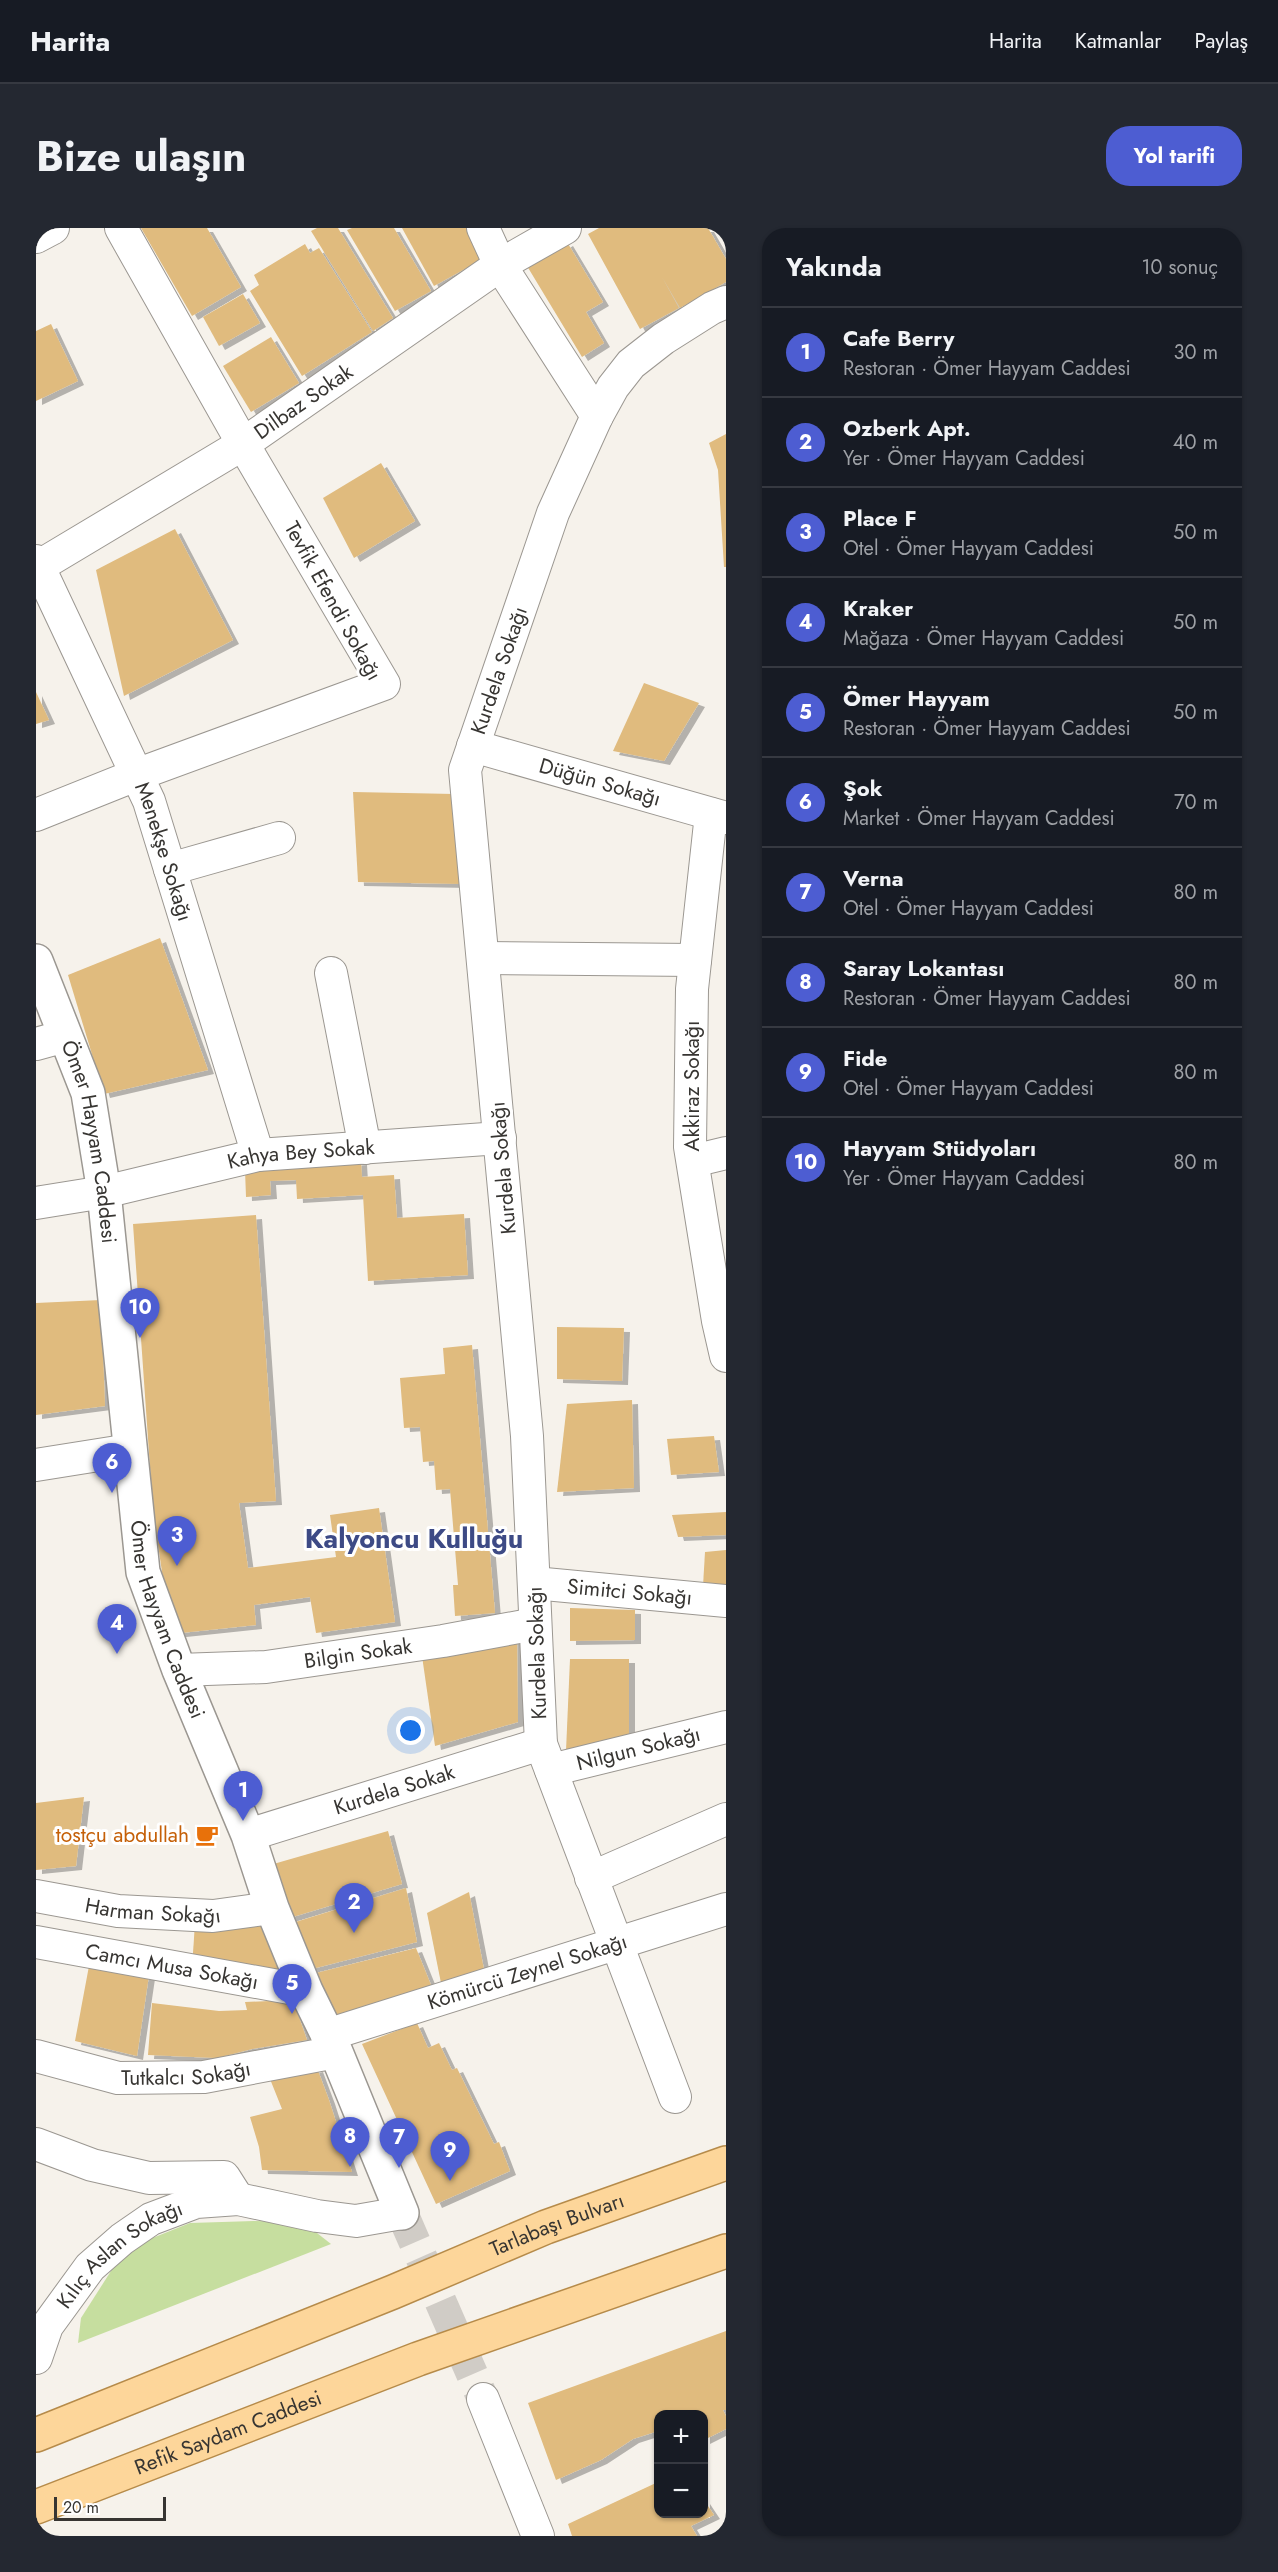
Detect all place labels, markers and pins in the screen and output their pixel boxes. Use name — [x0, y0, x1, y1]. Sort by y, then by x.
pin: 10 — [120, 1288, 160, 1338]
pin: 6 — [92, 1444, 132, 1493]
pin: 3 — [158, 1516, 196, 1566]
pin: 4 — [98, 1604, 136, 1654]
pin: 1 — [224, 1772, 262, 1821]
place label: tostçu abdullah — [56, 1820, 189, 1850]
cafe icon: tostçu abdullah — [194, 1822, 220, 1848]
pin: 2 — [334, 1884, 374, 1933]
pin: 5 — [272, 1964, 312, 2014]
pin: 8 — [330, 2118, 370, 2167]
pin: 7 — [380, 2118, 418, 2168]
pin: 9 — [430, 2132, 470, 2181]

